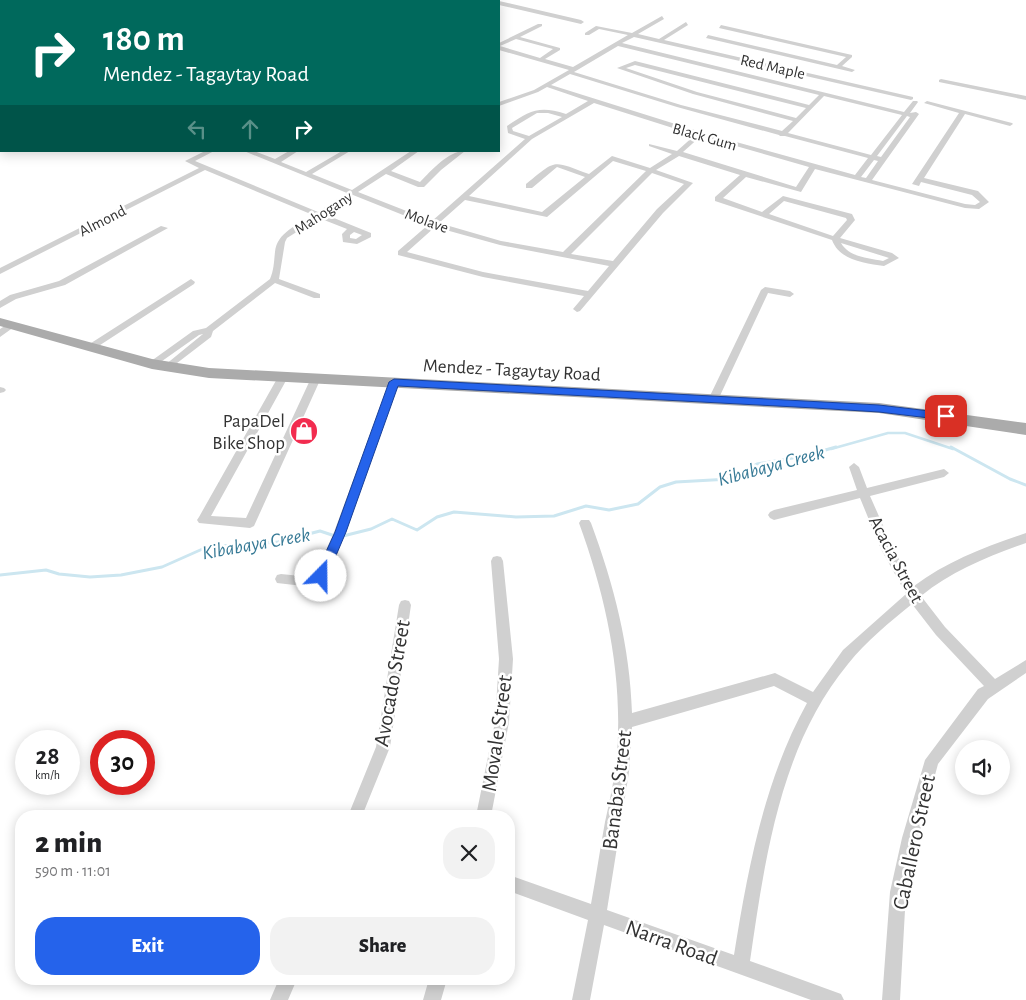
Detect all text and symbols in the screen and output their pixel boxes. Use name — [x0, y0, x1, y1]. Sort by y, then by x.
icon: right — [20, 20, 85, 85]
text: 180 m — [103, 22, 185, 57]
street label: Red Maple — [739, 52, 807, 82]
text: Mendez - Tagaytay Road — [103, 63, 309, 85]
icon: left — [183, 115, 211, 143]
icon: ahead — [236, 115, 264, 143]
icon: right — [289, 115, 317, 143]
street label: Black Gum — [671, 120, 739, 154]
street label: Mahogany — [292, 188, 356, 238]
street label: Almond — [76, 202, 128, 239]
street label: Molave — [403, 206, 451, 236]
street label: Mendez - Tagaytay Road — [423, 356, 601, 385]
pin — [925, 395, 967, 437]
icon: arrive — [932, 402, 960, 430]
place label: PapaDel Bike Shop — [212, 412, 285, 453]
shop icon: PapaDel Bike Shop — [289, 416, 319, 446]
water label: Kibabaya Creek — [716, 442, 827, 490]
street label: Acacia Street — [865, 513, 926, 606]
water label: Kibabaya Creek — [200, 525, 312, 563]
position arrow — [294, 549, 346, 601]
street label: Avocado Street — [370, 618, 414, 748]
street label: Movale Street — [478, 673, 516, 793]
street label: Banaba Street — [599, 729, 635, 851]
speed limit sign: 30 — [90, 730, 155, 795]
map controls — [955, 740, 1010, 795]
button: sound — [955, 740, 1010, 795]
text: 28 — [35, 744, 60, 769]
text: km/h — [35, 769, 60, 781]
street label: Caballero Street — [889, 773, 939, 912]
button: close — [443, 827, 495, 879]
text: 2 min — [35, 828, 102, 858]
text: 590 m · 11:01 — [35, 863, 111, 879]
street label: Narra Road — [623, 916, 721, 970]
button: Exit — [35, 917, 260, 975]
button: Share — [270, 917, 495, 975]

